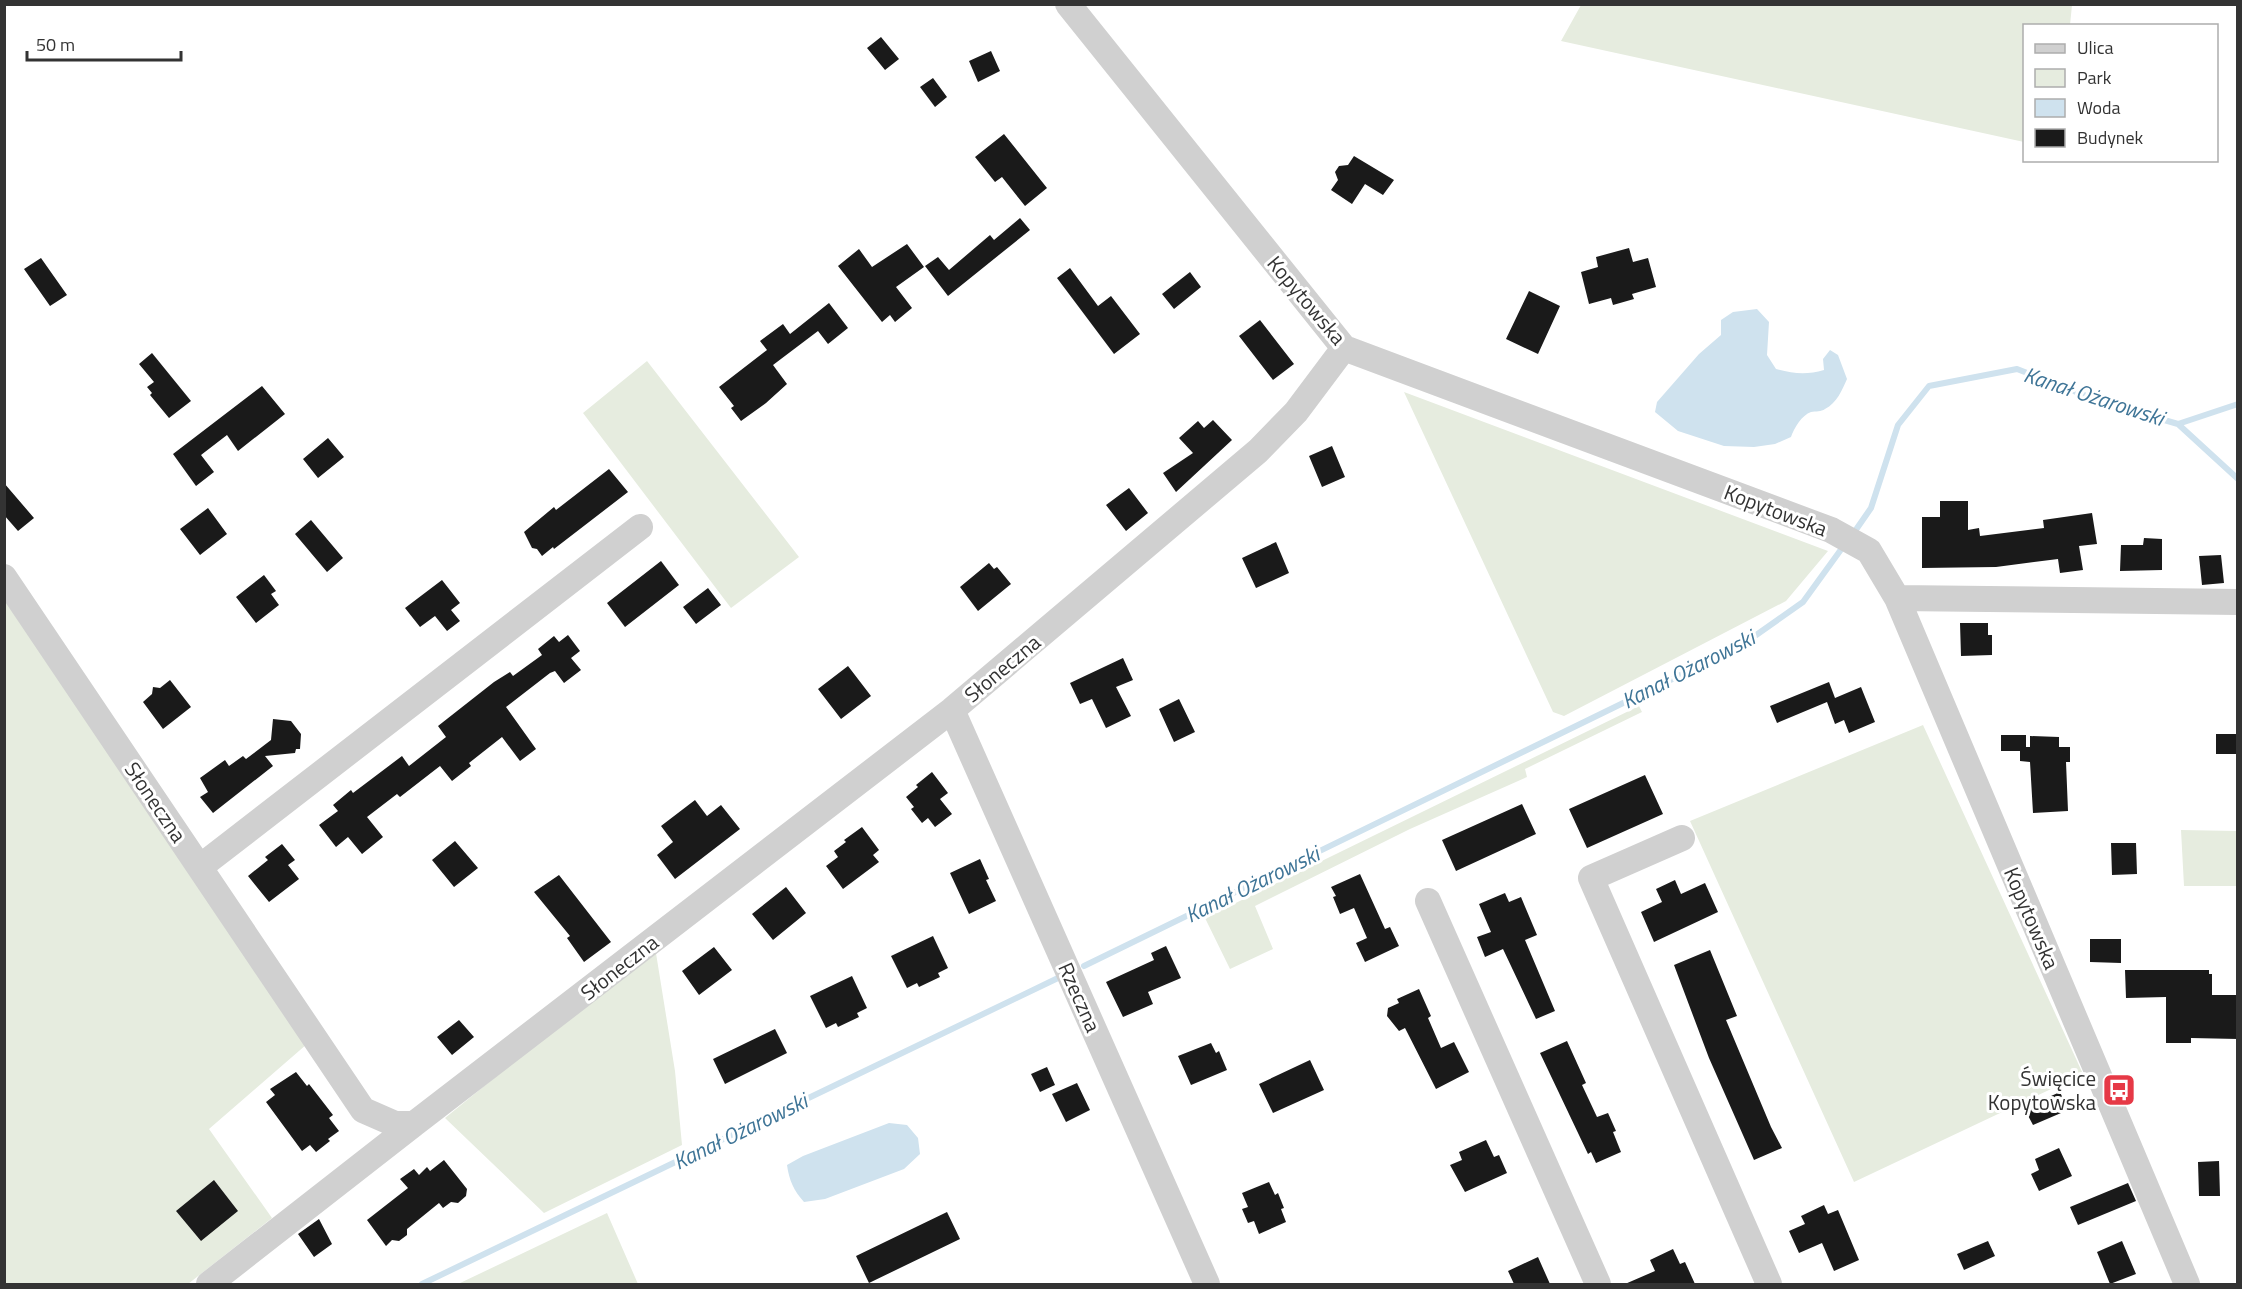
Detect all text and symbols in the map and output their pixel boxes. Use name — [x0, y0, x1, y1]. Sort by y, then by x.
scale bar — [27, 24, 182, 62]
legend — [2023, 24, 2218, 162]
text: 50 m — [36, 31, 75, 58]
text: Ulica — [2077, 34, 2114, 61]
text: Park — [2077, 64, 2112, 91]
text: Woda — [2077, 94, 2121, 121]
text: Budynek — [2077, 124, 2144, 151]
street label: Kopytowska — [1260, 248, 1354, 352]
water label: Kanał Ożarowski — [2019, 357, 2171, 435]
street label: Kopytowska — [1720, 476, 1833, 545]
water label: Kanał Ożarowski — [1615, 620, 1763, 717]
street label: Słoneczna — [957, 626, 1048, 710]
street label: Słoneczna — [117, 755, 195, 849]
water label: Kanał Ożarowski — [1179, 836, 1327, 931]
street label: Kopytowska — [1996, 862, 2068, 975]
street label: Słoneczna — [573, 926, 665, 1008]
street label: Rzeczna — [1050, 957, 1110, 1038]
place label: Święcice Kopytowska — [1988, 1062, 2096, 1118]
bus stop icon: Święcice Kopytowska — [2101, 1072, 2137, 1108]
water label: Kanał Ożarowski — [667, 1083, 815, 1178]

